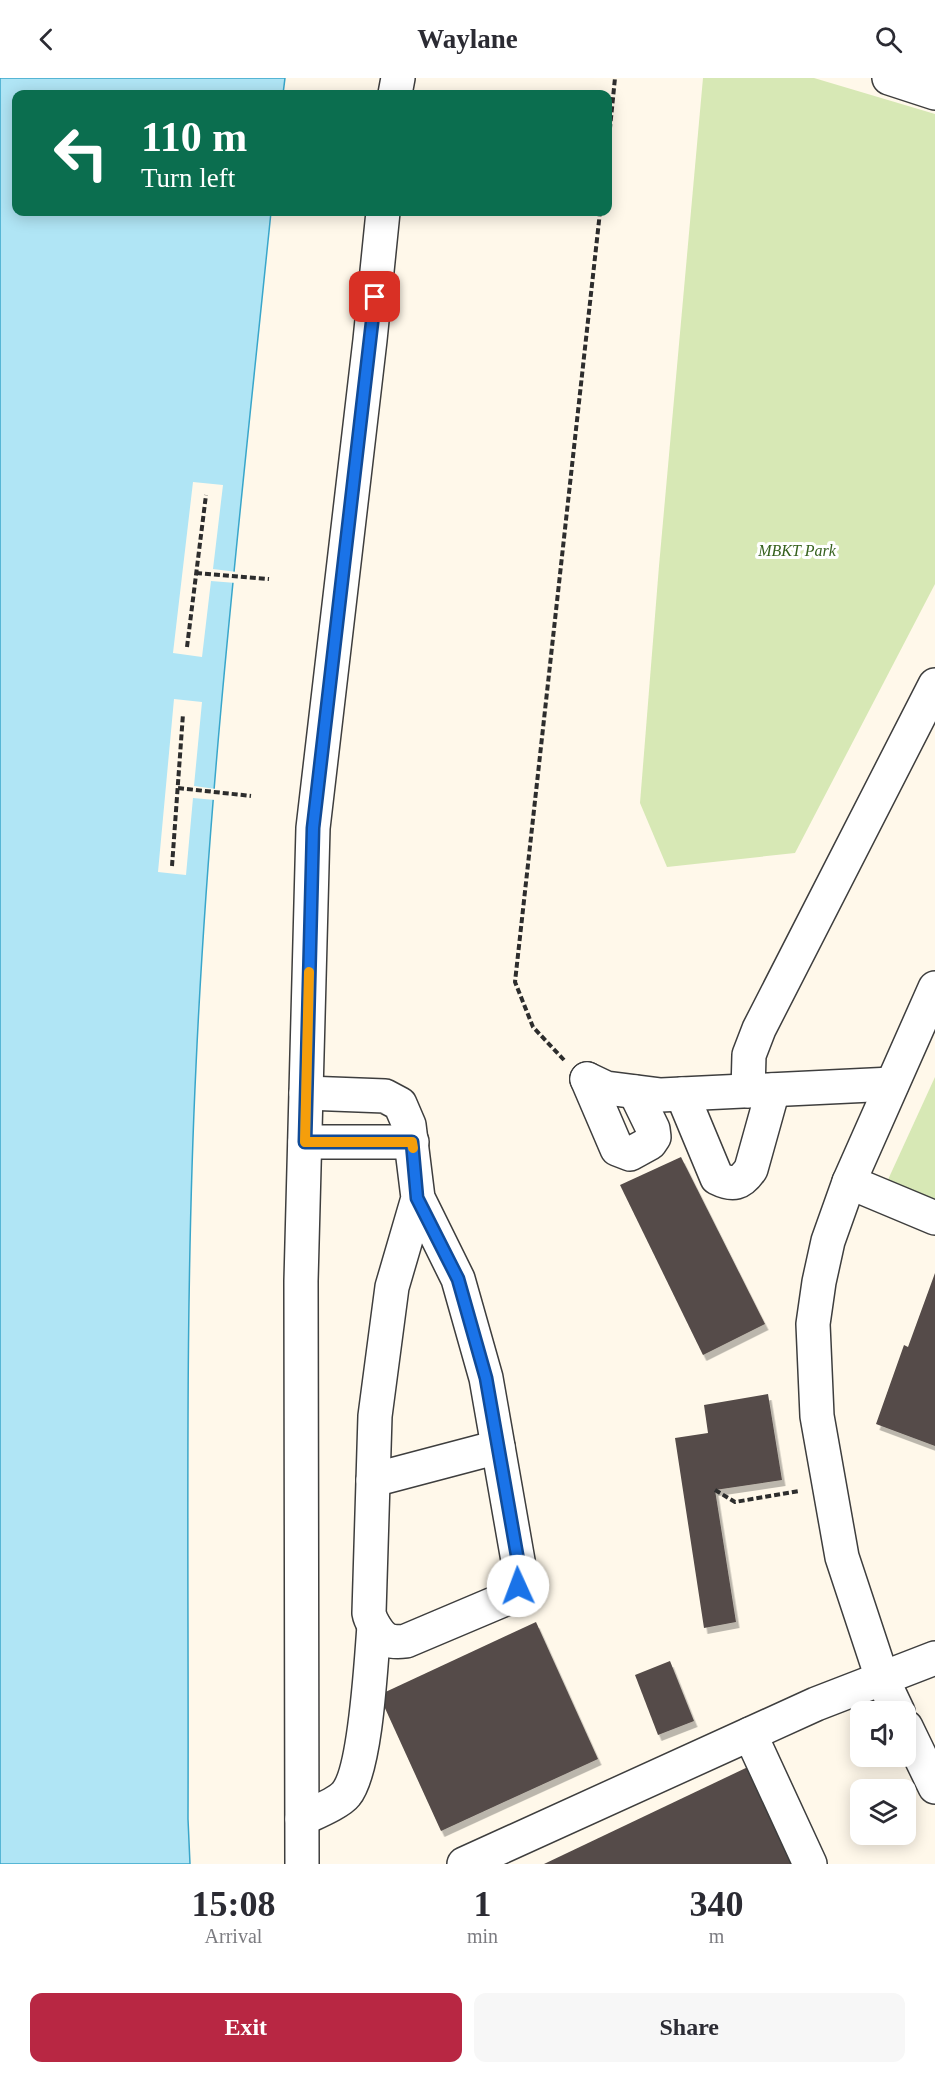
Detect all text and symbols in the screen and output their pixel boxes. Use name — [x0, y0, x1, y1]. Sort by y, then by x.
icon: back — [30, 23, 63, 56]
icon: search — [872, 23, 905, 56]
text: Waylane — [417, 24, 518, 54]
icon: left — [42, 114, 120, 192]
text: 110 m — [141, 114, 247, 160]
text: Turn left — [141, 163, 235, 193]
pin — [349, 271, 400, 322]
icon: arrive — [358, 280, 391, 313]
park label: MBKT Park — [757, 542, 837, 559]
position arrow — [486, 1554, 550, 1618]
map controls — [850, 1701, 916, 1845]
button: sound — [850, 1701, 916, 1767]
button: layers — [850, 1779, 916, 1845]
text: 15:08 — [191, 1884, 275, 1924]
text: 1 — [474, 1884, 492, 1924]
text: 340 — [690, 1884, 744, 1924]
text: Arrival — [205, 1925, 262, 1947]
text: min — [467, 1925, 498, 1947]
text: m — [709, 1925, 724, 1947]
button: Exit — [30, 1993, 462, 2062]
button: Share — [474, 1993, 905, 2062]

